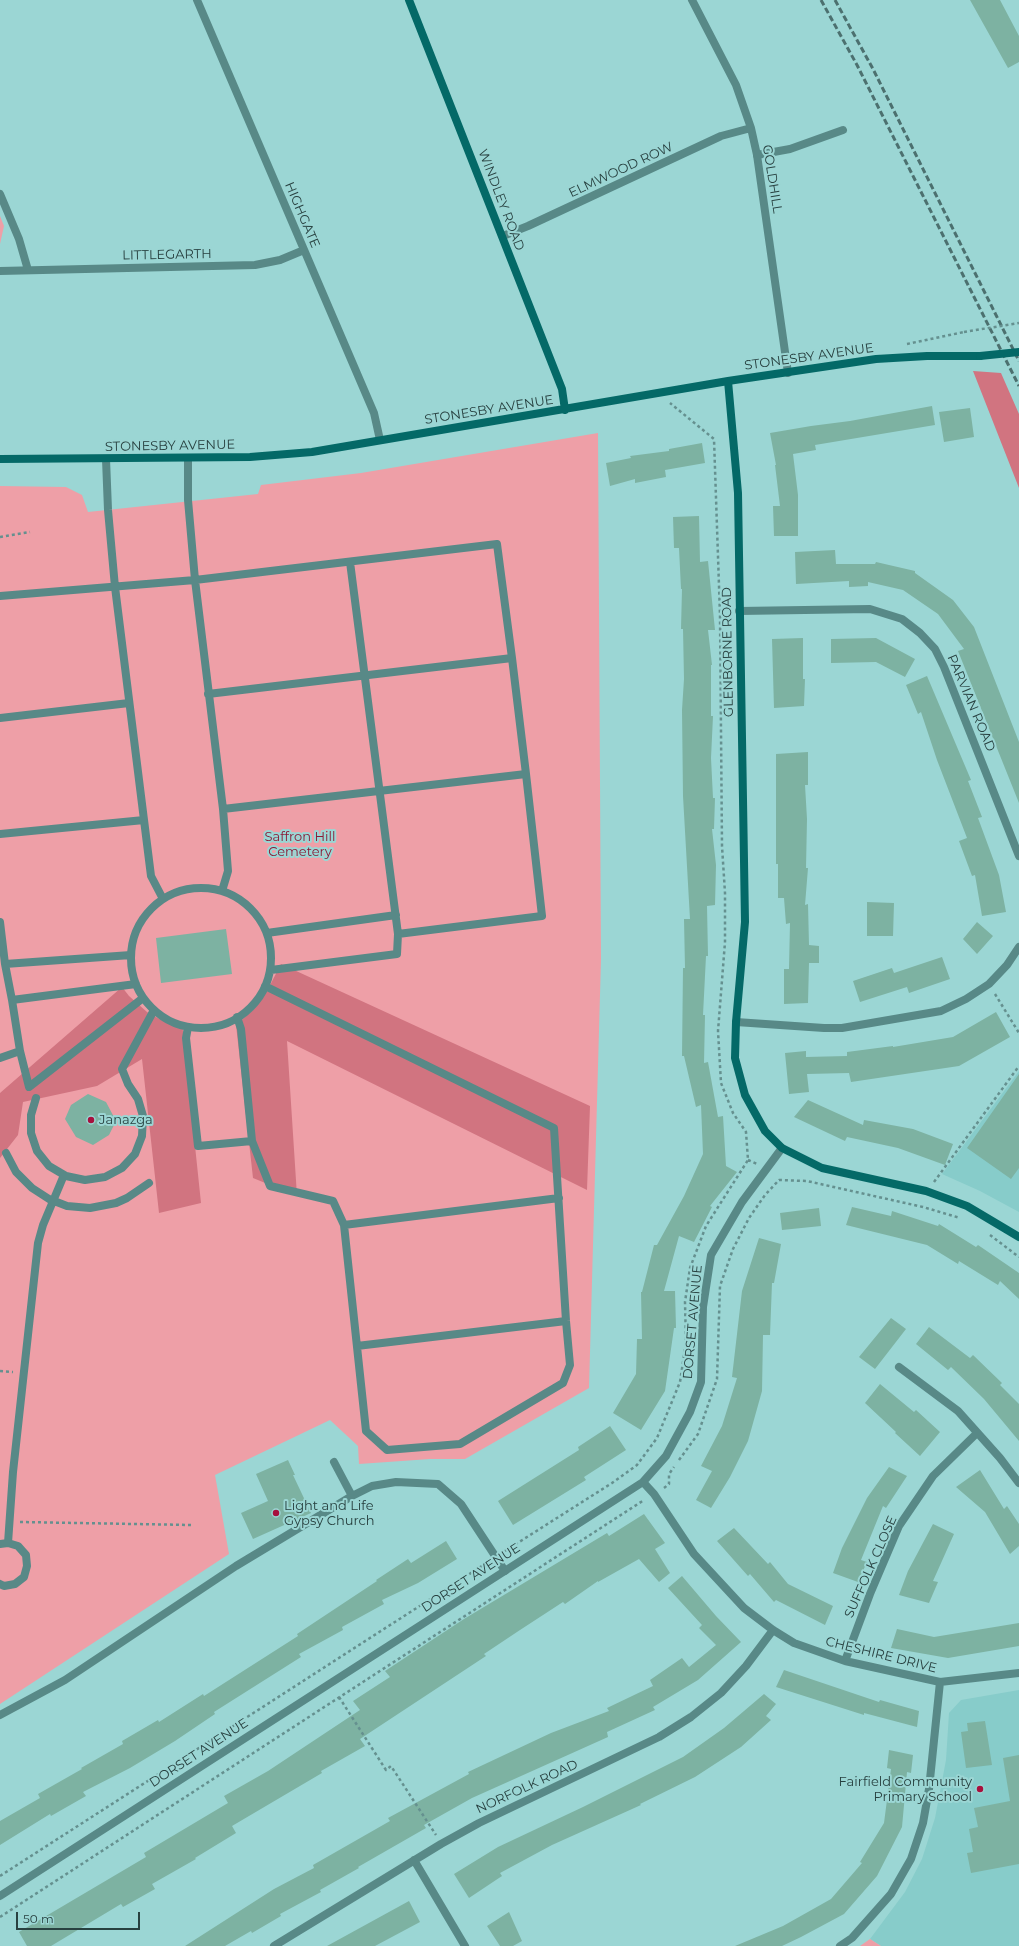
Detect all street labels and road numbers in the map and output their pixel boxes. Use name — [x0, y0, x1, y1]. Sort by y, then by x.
street label: ELMWOOD ROW — [566, 139, 676, 201]
street label: GOLDHILL — [759, 144, 785, 214]
street label: WINDLEY ROAD — [474, 147, 528, 253]
street label: HIGHGATE — [281, 180, 323, 250]
street label: LITTLEGARTH — [122, 246, 212, 264]
street label: STONESBY AVENUE — [743, 340, 875, 374]
street label: STONESBY AVENUE — [423, 392, 555, 428]
street label: STONESBY AVENUE — [105, 437, 235, 455]
street label: GLENBORNE ROAD — [719, 587, 737, 717]
street label: PARVIAN ROAD — [944, 652, 998, 754]
street label: DORSET AVENUE — [680, 1264, 706, 1380]
street label: SUFFOLK CLOSE — [841, 1514, 901, 1620]
street label: DORSET AVENUE — [419, 1540, 523, 1616]
street label: CHESHIRE DRIVE — [824, 1634, 938, 1676]
street label: DORSET AVENUE — [147, 1715, 251, 1791]
street label: NORFOLK ROAD — [474, 1757, 580, 1817]

